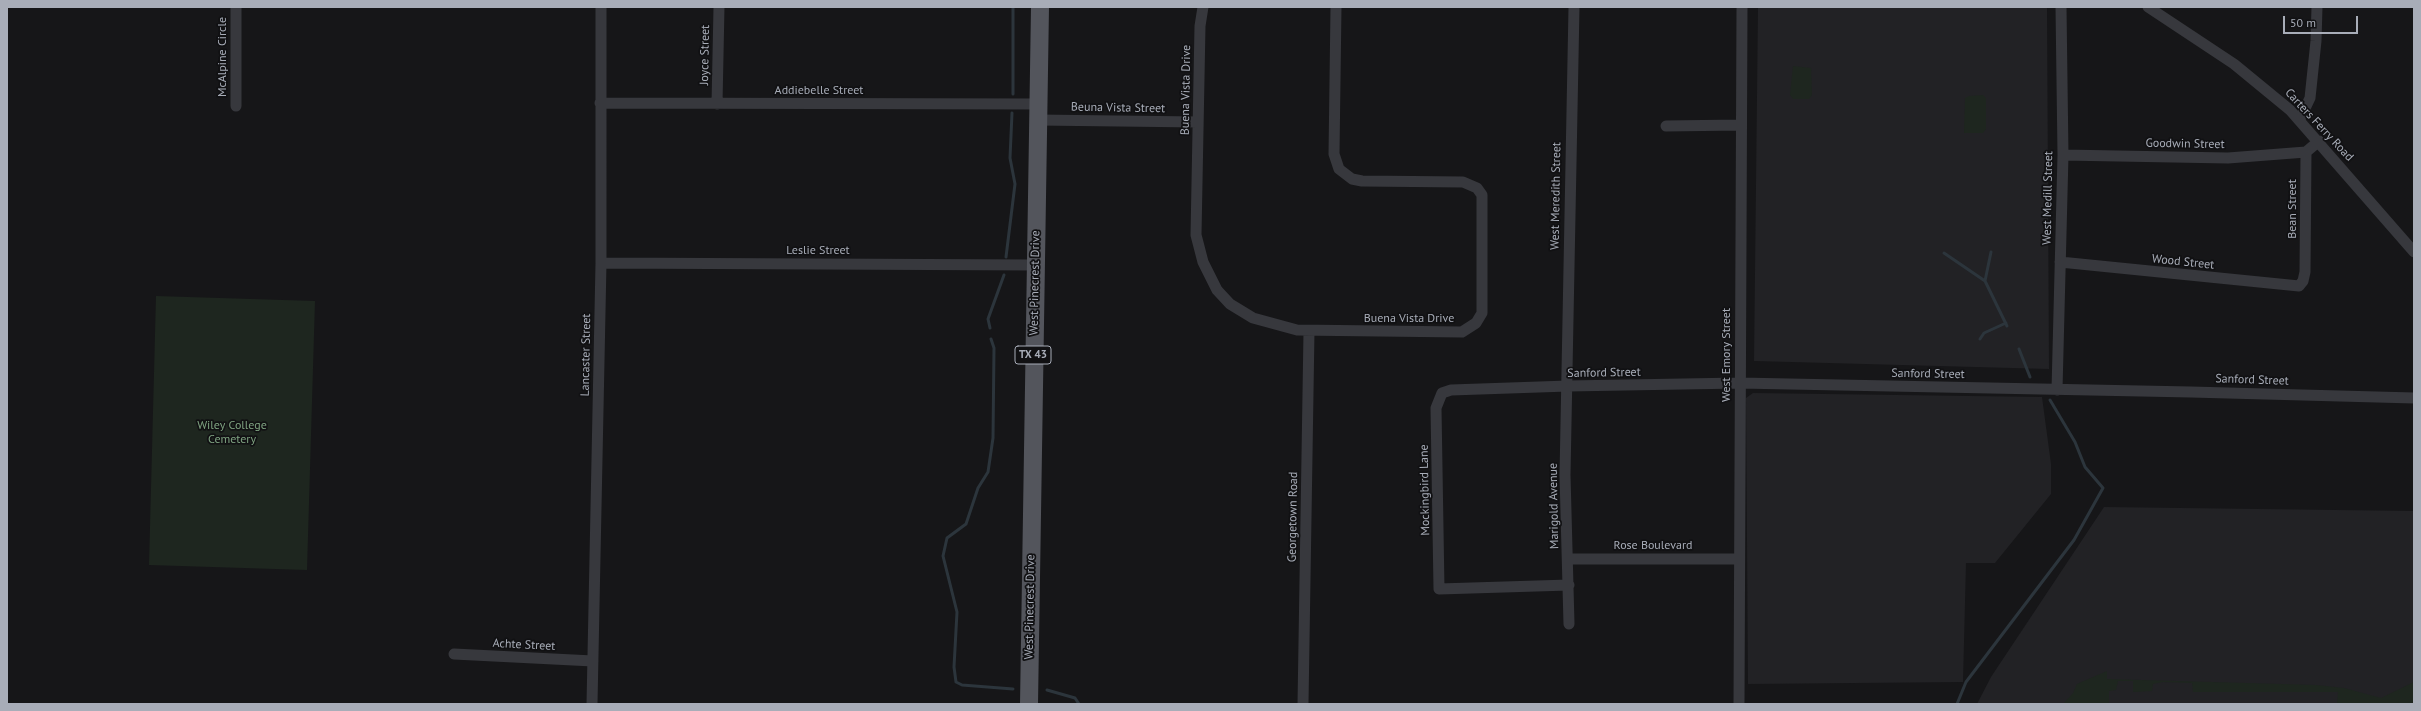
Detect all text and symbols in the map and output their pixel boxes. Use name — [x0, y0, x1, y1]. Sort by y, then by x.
scale bar — [2285, 8, 2360, 34]
text: 50 m — [2290, 15, 2316, 30]
street label: McAlpine Circle — [216, 17, 230, 97]
street label: Joyce Street — [697, 25, 713, 85]
street label: Buena Vista Drive — [1178, 45, 1194, 135]
street label: Addiebelle Street — [775, 84, 863, 98]
street label: Carters Ferry Road — [2282, 86, 2356, 164]
street label: Beuna Vista Street — [1071, 100, 1165, 116]
street label: Goodwin Street — [2145, 136, 2225, 152]
street label: West Meredith Street — [1548, 142, 1564, 250]
street label: West Medill Street — [2040, 151, 2056, 245]
street label: Bean Street — [2286, 179, 2300, 239]
street label: West Pinecrest Drive — [1027, 230, 1043, 336]
street label: Leslie Street — [786, 244, 850, 258]
street label: Wood Street — [2151, 252, 2215, 272]
street label: West Emory Street — [1720, 308, 1734, 402]
street label: Buena Vista Drive — [1364, 312, 1454, 326]
street label: Lancaster Street — [578, 313, 594, 397]
road number: TX 43 — [1015, 346, 1051, 364]
street label: Sanford Street — [1567, 365, 1641, 381]
street label: Sanford Street — [1891, 366, 1965, 382]
street label: Sanford Street — [2215, 372, 2289, 388]
park label: Wiley College Cemetery — [197, 419, 267, 447]
street label: Mockingbird Lane — [1417, 444, 1433, 536]
street label: Marigold Avenue — [1546, 463, 1562, 549]
street label: Georgetown Road — [1285, 472, 1301, 562]
street label: Rose Boulevard — [1614, 539, 1692, 553]
street label: West Pinecrest Drive — [1022, 554, 1038, 660]
street label: Achte Street — [492, 636, 556, 654]

